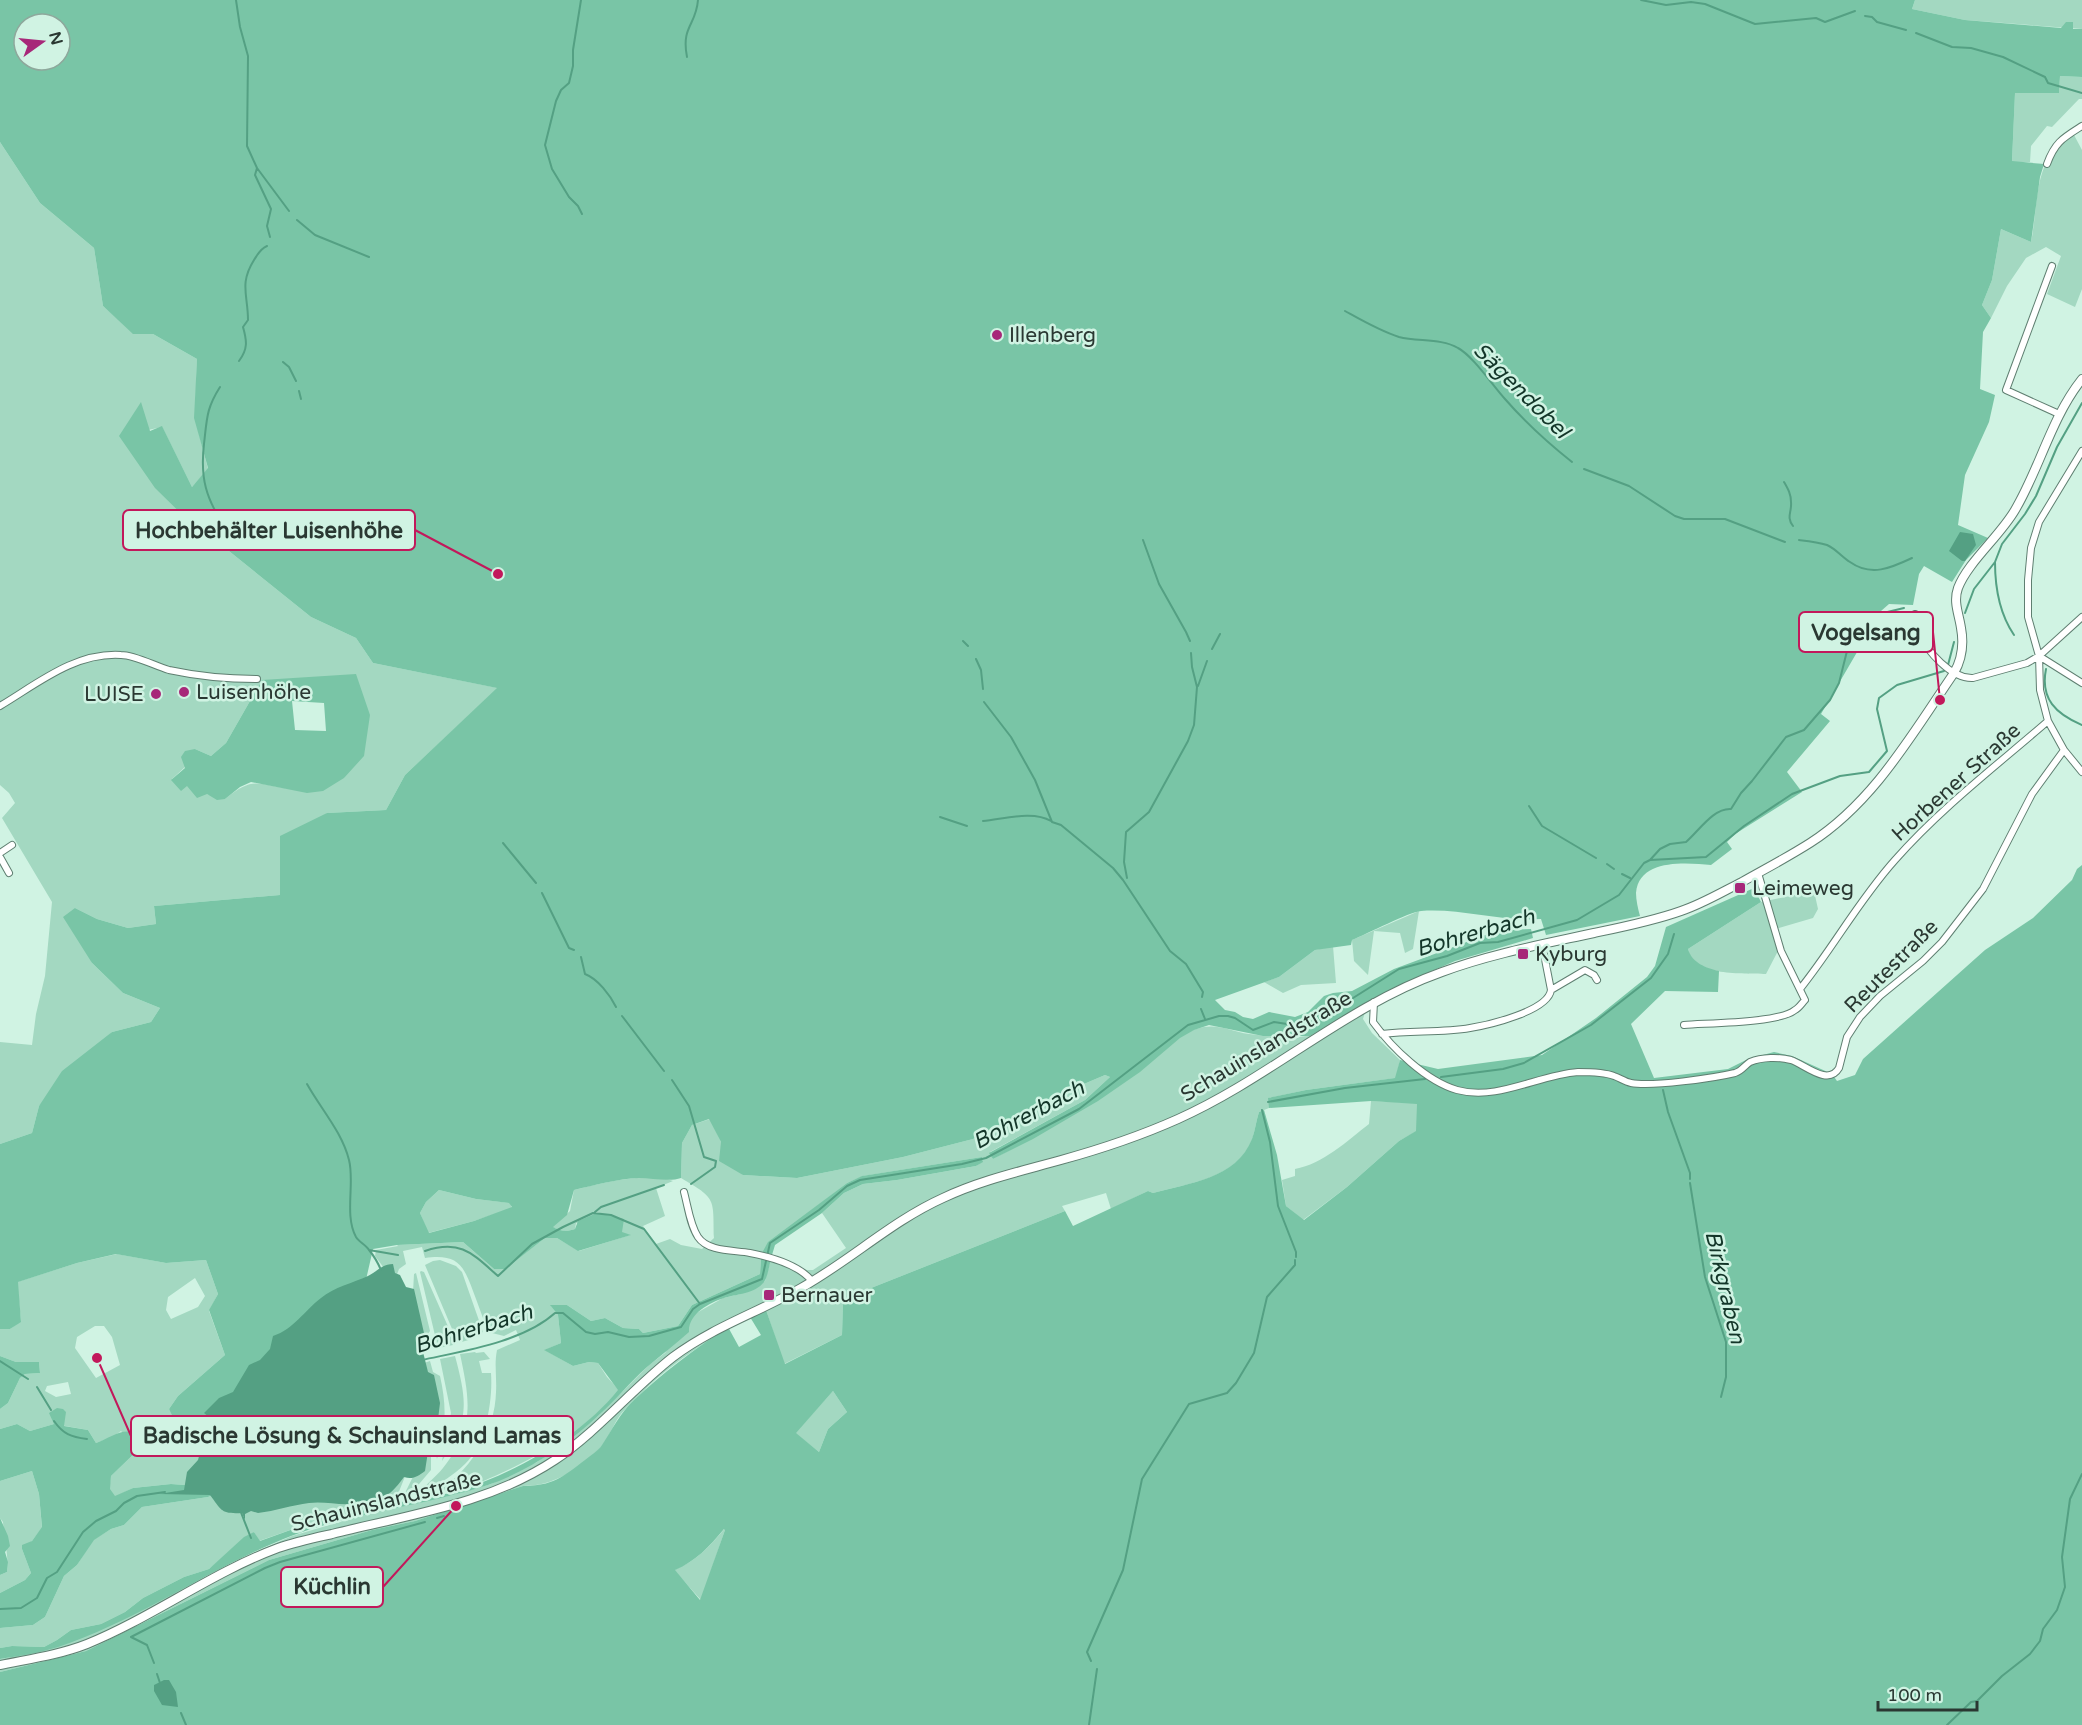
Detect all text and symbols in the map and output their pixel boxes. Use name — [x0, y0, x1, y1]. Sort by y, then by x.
north arrow — [12, 12, 72, 72]
text: N — [44, 30, 67, 47]
place label: Illenberg — [1009, 323, 1096, 348]
marker: Illenberg — [990, 328, 1004, 342]
water label: Sägendobel — [1468, 337, 1576, 446]
callout: Hochbehälter Luisenhöhe — [123, 510, 415, 550]
text: Hochbehälter Luisenhöhe — [135, 518, 403, 544]
callout: Vogelsang — [1799, 612, 1933, 652]
text: Vogelsang — [1811, 620, 1921, 646]
place label: Luisenhöhe — [196, 680, 311, 705]
place label: LUISE — [84, 682, 144, 707]
marker: Luisenhöhe — [177, 685, 191, 699]
marker: LUISE — [149, 687, 163, 701]
street label: Horbener Straße — [1887, 718, 2026, 847]
place label: Leimeweg — [1752, 876, 1854, 901]
marker: Leimeweg — [1733, 881, 1747, 895]
water label: Bohrerbach — [1413, 903, 1538, 962]
street label: Reutestraße — [1839, 914, 1943, 1018]
place label: Kyburg — [1535, 942, 1607, 967]
marker: Kyburg — [1516, 947, 1530, 961]
street label: Schauinslandstraße — [1176, 985, 1356, 1107]
water label: Bohrerbach — [968, 1074, 1089, 1155]
water label: Birkgraben — [1699, 1228, 1751, 1347]
place label: Bernauer — [781, 1283, 873, 1308]
marker: Bernauer — [762, 1288, 776, 1302]
water label: Bohrerbach — [411, 1298, 536, 1359]
callout: Badische Lösung & Schauinsland Lamas — [131, 1416, 573, 1456]
text: Badische Lösung & Schauinsland Lamas — [143, 1423, 562, 1449]
street label: Schauinslandstraße — [288, 1466, 484, 1537]
callout: Küchlin — [281, 1567, 383, 1607]
text: Küchlin — [293, 1574, 371, 1600]
scale bar — [1878, 1674, 1977, 1712]
text: 100 m — [1887, 1684, 1942, 1706]

